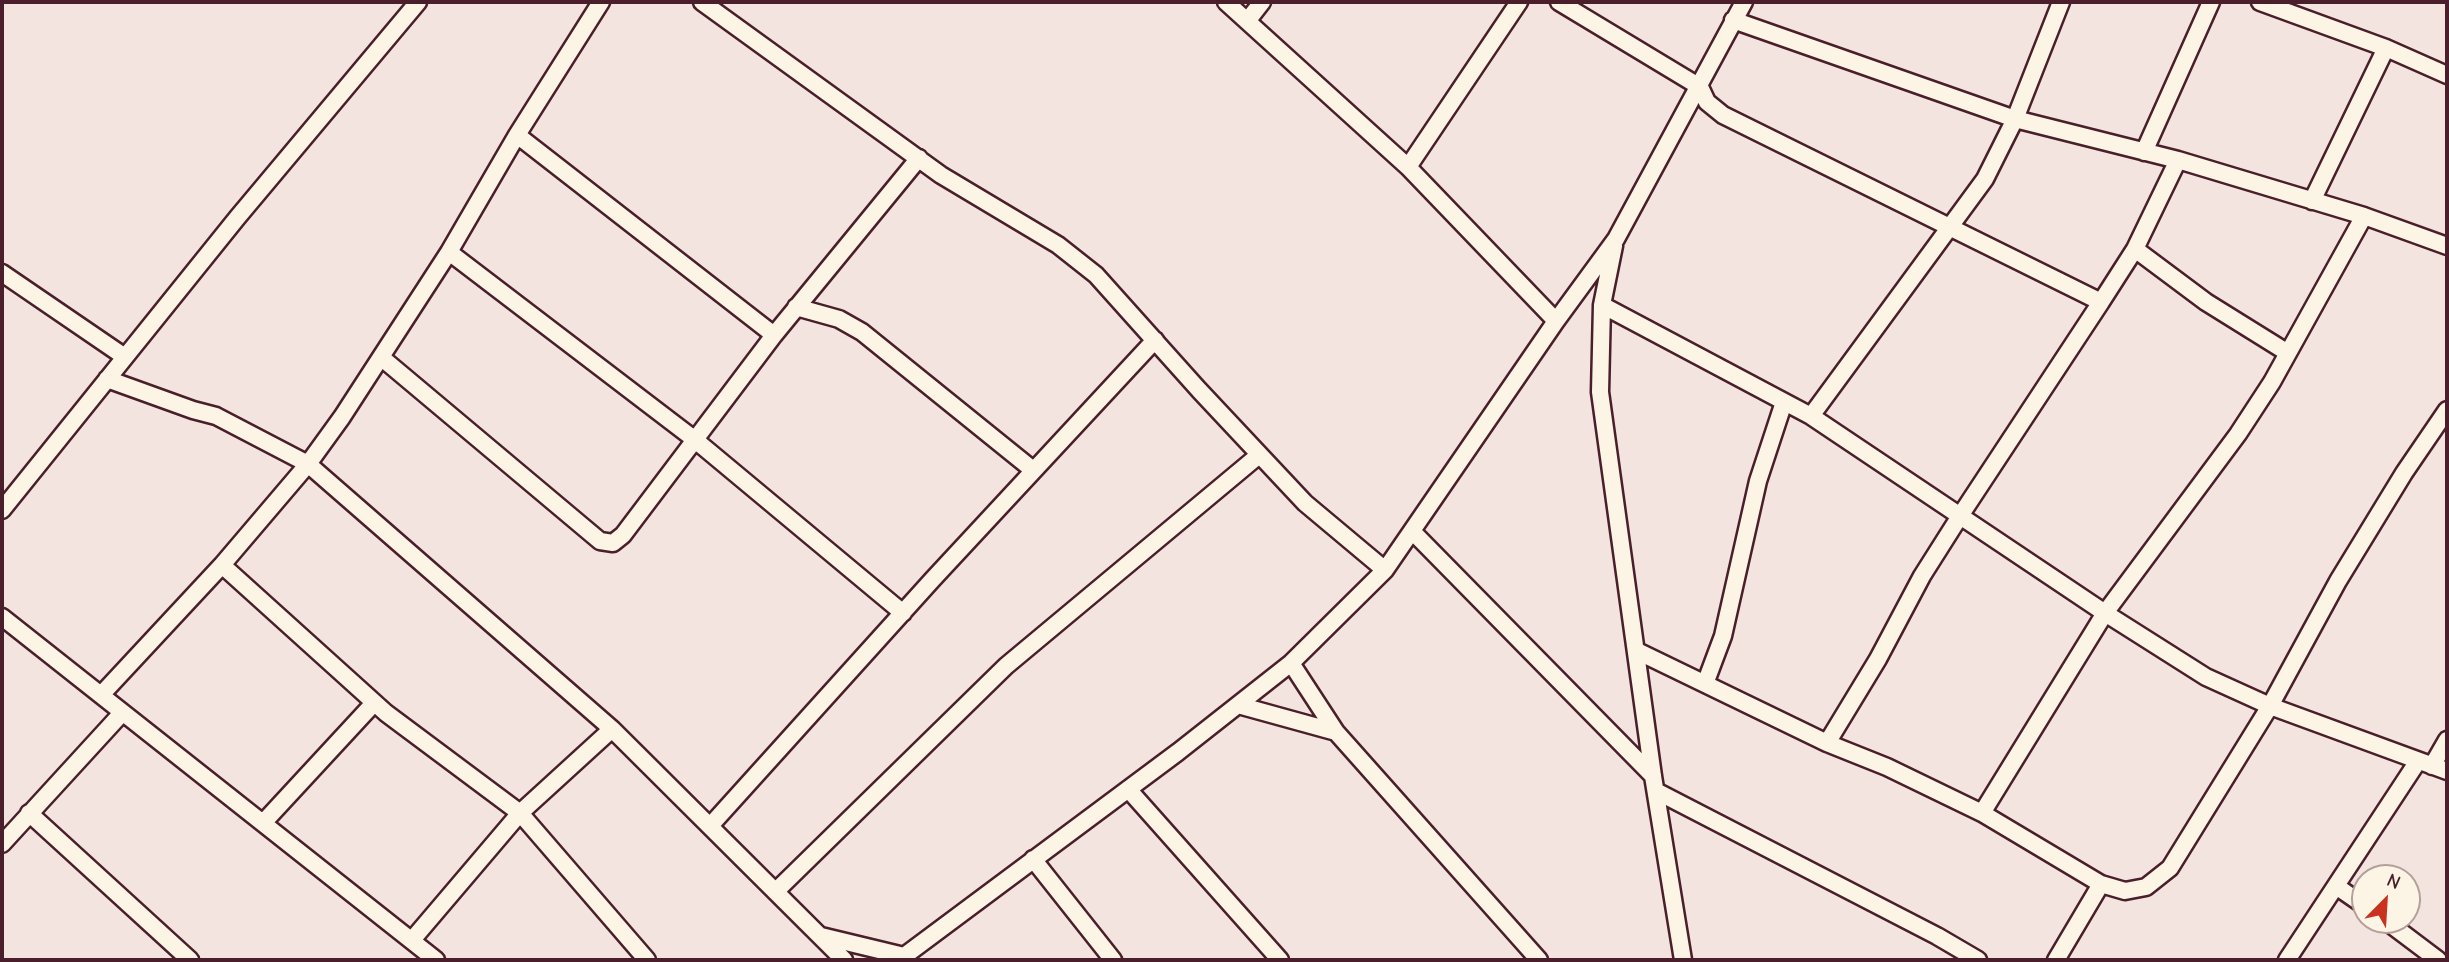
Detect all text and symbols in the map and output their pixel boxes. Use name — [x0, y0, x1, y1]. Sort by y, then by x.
north arrow — [2351, 864, 2421, 934]
text: N — [2384, 869, 2404, 894]

